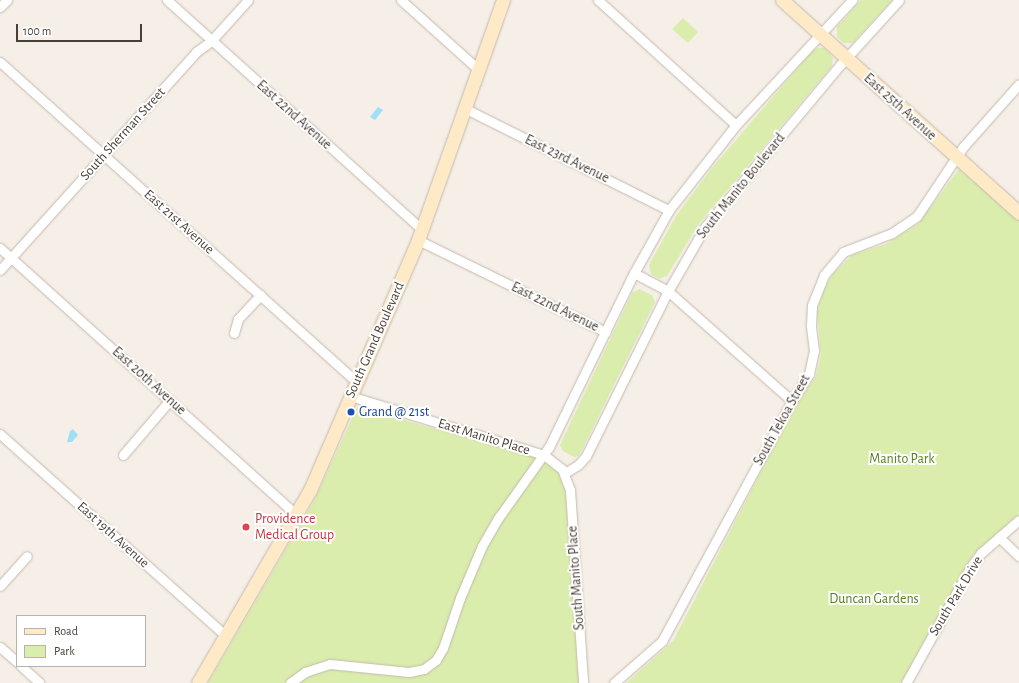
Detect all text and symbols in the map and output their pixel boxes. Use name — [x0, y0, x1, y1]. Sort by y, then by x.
scale bar — [18, 16, 144, 42]
text: 100 m — [23, 25, 51, 37]
street label: East 25th Avenue — [860, 70, 940, 144]
street label: East 22nd Avenue — [253, 77, 335, 153]
street label: South Sherman Street — [77, 84, 169, 184]
street label: South Manito Boulevard — [693, 130, 789, 242]
street label: East 23rd Avenue — [522, 131, 612, 187]
street label: East 21st Avenue — [140, 186, 218, 258]
street label: South Grand Boulevard — [342, 279, 408, 401]
street label: East 22nd Avenue — [509, 279, 601, 335]
street label: East 20th Avenue — [109, 343, 189, 419]
street label: South Tekoa Street — [750, 372, 814, 468]
place label: Grand @ 21st — [359, 404, 429, 420]
marker: Grand @ 21st — [346, 407, 356, 417]
street label: East Manito Place — [436, 415, 532, 459]
park label: Manito Park — [869, 451, 935, 467]
street label: East 19th Avenue — [74, 498, 152, 572]
place label: Providence Medical Group — [255, 511, 334, 544]
marker: Providence Medical Group — [240, 521, 252, 533]
street label: South Manito Place — [564, 525, 588, 631]
street label: South Park Drive — [926, 553, 986, 639]
park label: Duncan Gardens — [829, 591, 919, 607]
legend — [16, 615, 146, 667]
text: Road — [54, 625, 78, 637]
text: Park — [54, 645, 75, 657]

